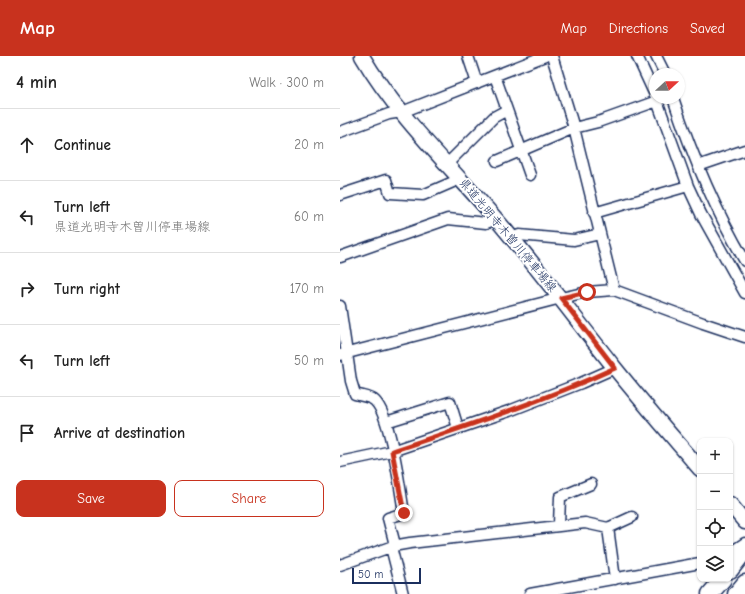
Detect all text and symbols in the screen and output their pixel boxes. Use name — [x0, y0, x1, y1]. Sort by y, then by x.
text: Map — [20, 17, 55, 39]
text: Map — [560, 20, 587, 37]
text: Directions — [609, 20, 668, 37]
text: Saved — [690, 20, 725, 37]
north arrow — [649, 68, 685, 104]
text: 4 min — [16, 73, 57, 92]
text: Walk · 300 m — [249, 75, 324, 90]
icon: ahead — [16, 134, 38, 156]
text: Continue — [54, 136, 111, 154]
text: 20 m — [294, 137, 324, 152]
street label: 県道光明寺木曽川停車場線 — [456, 175, 560, 295]
text: Turn left — [54, 198, 110, 216]
icon: left — [16, 206, 38, 228]
text: 60 m — [294, 209, 324, 224]
text: 県道光明寺木曽川停車場線 — [54, 219, 210, 234]
icon: right — [16, 278, 38, 300]
text: Turn right — [54, 280, 120, 298]
text: 170 m — [290, 281, 324, 296]
route start — [578, 283, 596, 301]
icon: left — [16, 350, 38, 372]
text: Turn left — [54, 352, 110, 370]
text: 50 m — [294, 353, 324, 368]
icon: arrive — [16, 422, 38, 444]
text: Arrive at destination — [54, 424, 185, 442]
map controls — [697, 438, 733, 582]
button: + — [697, 438, 733, 474]
button: − — [697, 474, 733, 510]
button: Save — [16, 480, 166, 517]
button: Share — [174, 480, 324, 517]
route end — [395, 504, 413, 522]
button: locate — [697, 510, 733, 546]
button: layers — [697, 546, 733, 582]
scale bar — [352, 566, 421, 585]
text: 50 m — [358, 568, 383, 581]

